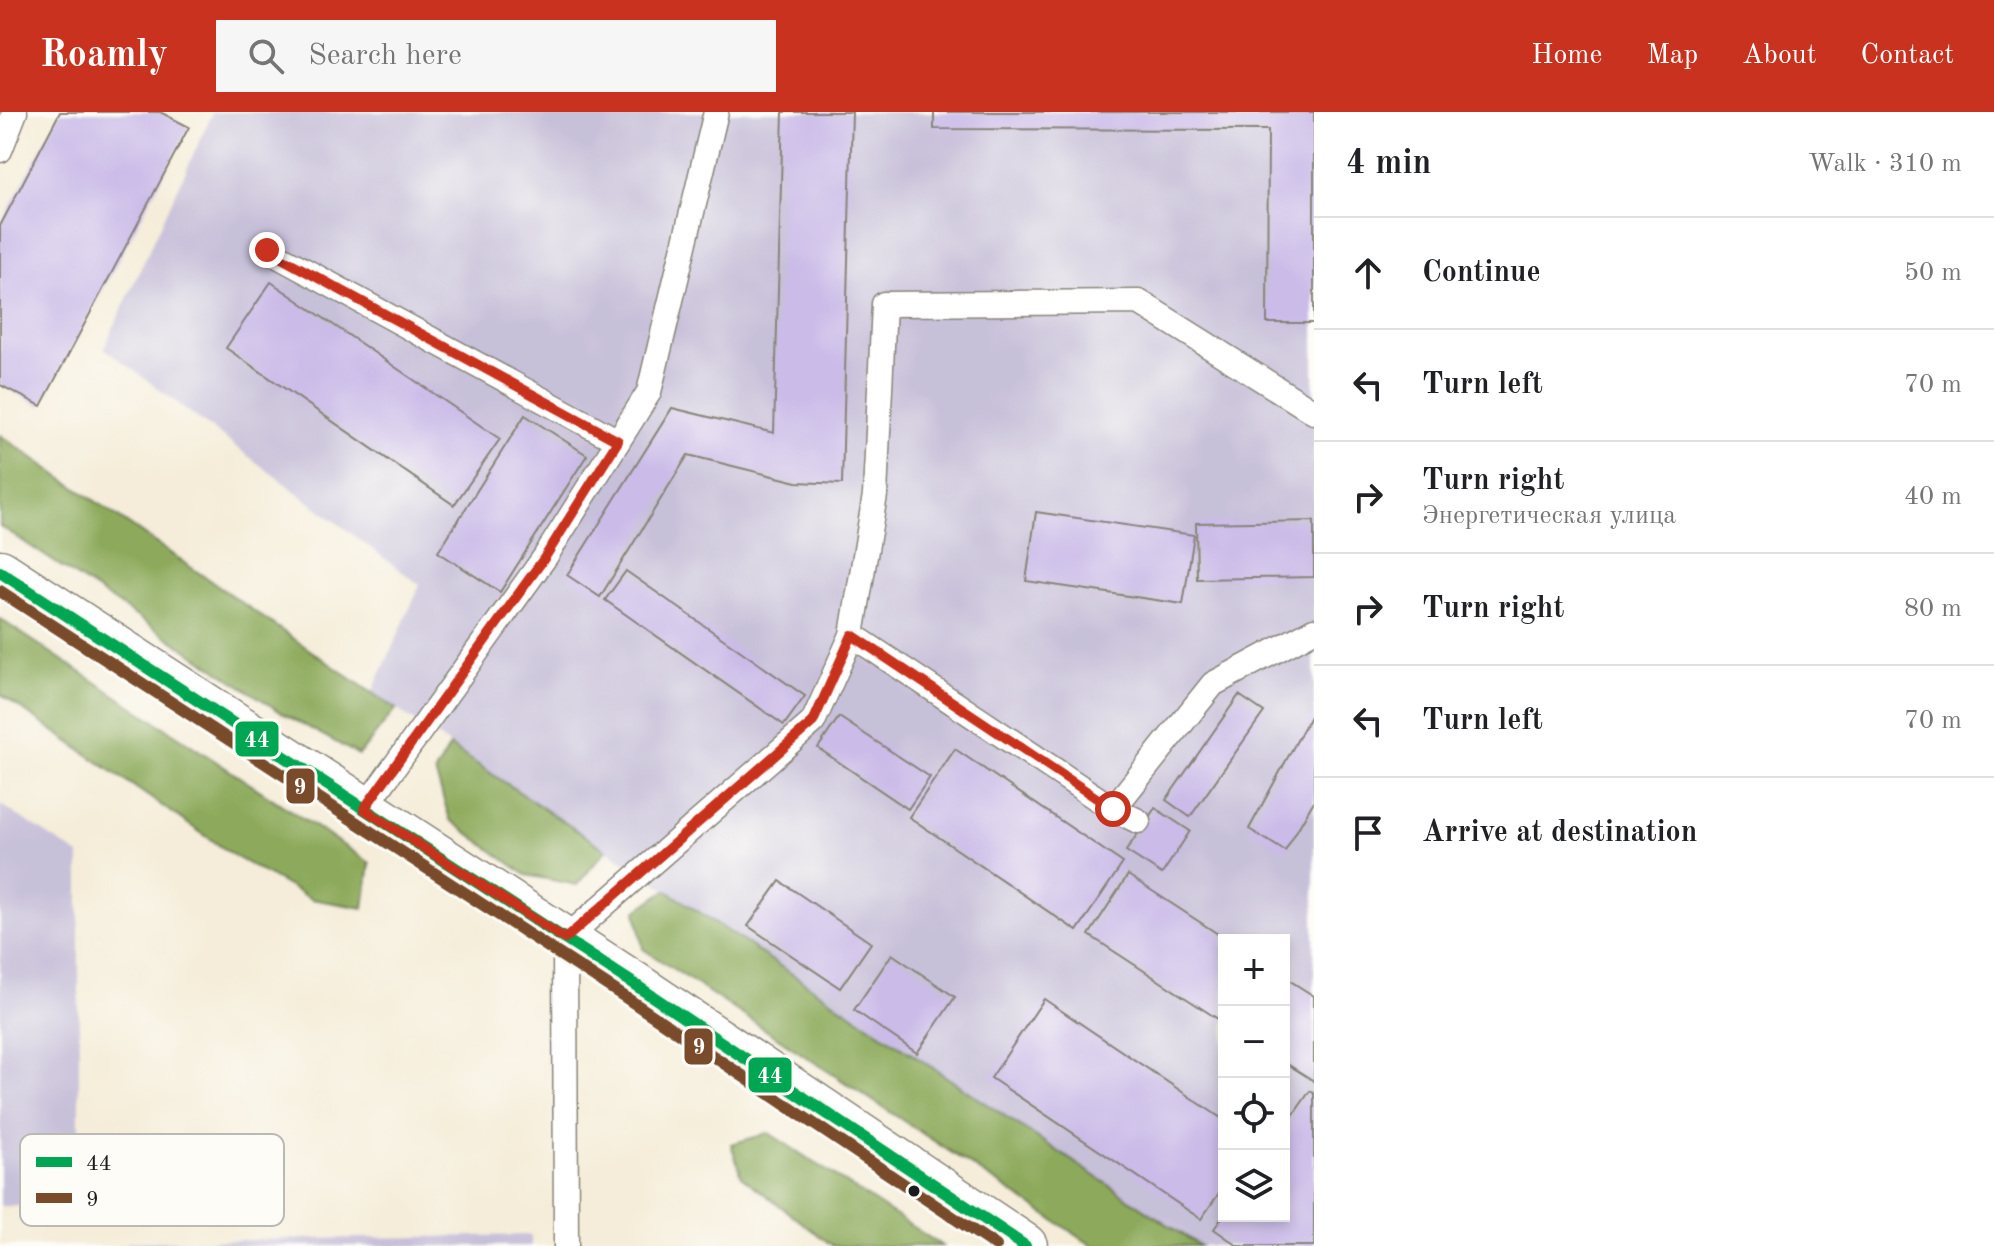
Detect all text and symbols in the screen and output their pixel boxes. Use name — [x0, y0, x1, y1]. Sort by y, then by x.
search box — [216, 20, 776, 92]
icon: search — [244, 34, 288, 78]
text: Roamly — [40, 37, 168, 75]
text: Search here — [308, 41, 462, 71]
text: Home — [1531, 42, 1602, 70]
text: Map — [1646, 42, 1698, 70]
text: About — [1742, 42, 1817, 70]
text: Contact — [1861, 42, 1954, 70]
text: 4 min — [1346, 147, 1431, 181]
text: Walk · 310 m — [1808, 151, 1962, 177]
route end — [249, 232, 285, 268]
icon: ahead — [1346, 251, 1390, 295]
text: Continue — [1422, 258, 1541, 288]
text: 50 m — [1904, 260, 1962, 286]
icon: left — [1346, 363, 1390, 407]
text: Turn left — [1422, 370, 1543, 400]
text: 70 m — [1904, 372, 1962, 398]
text: Turn right — [1422, 466, 1564, 496]
icon: right — [1346, 475, 1390, 519]
text: 40 m — [1904, 484, 1962, 510]
text: Энергетическая улица — [1422, 503, 1676, 529]
icon: right — [1346, 587, 1390, 631]
text: Turn right — [1422, 594, 1564, 624]
text: 80 m — [1904, 596, 1962, 622]
icon: left — [1346, 699, 1390, 743]
text: Turn left — [1422, 706, 1543, 736]
text: 70 m — [1904, 708, 1962, 734]
line badge: 44 — [234, 720, 280, 758]
text: 44 — [244, 730, 270, 752]
line badge: 9 — [285, 767, 316, 805]
text: 9 — [294, 777, 306, 799]
route start — [1095, 791, 1131, 827]
icon: arrive — [1346, 811, 1390, 855]
text: Arrive at destination — [1422, 818, 1697, 848]
map controls — [1218, 934, 1290, 1222]
button: + — [1218, 934, 1290, 1006]
button: − — [1218, 1006, 1290, 1078]
line badge: 9 — [683, 1027, 714, 1066]
text: 9 — [693, 1037, 705, 1059]
line badge: 44 — [747, 1056, 793, 1094]
text: 44 — [757, 1066, 783, 1088]
button: locate — [1218, 1078, 1290, 1150]
legend — [20, 1134, 284, 1226]
button: layers — [1218, 1150, 1290, 1222]
text: 44 — [86, 1153, 112, 1175]
unlabelled marker — [906, 1183, 922, 1199]
text: 9 — [86, 1189, 99, 1211]

